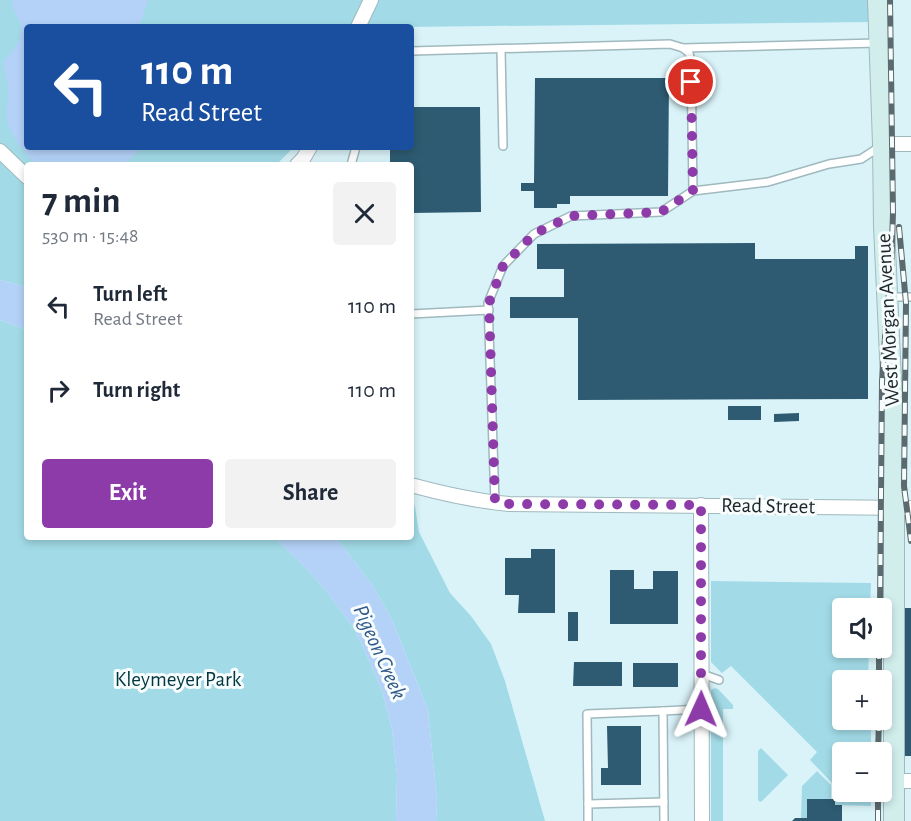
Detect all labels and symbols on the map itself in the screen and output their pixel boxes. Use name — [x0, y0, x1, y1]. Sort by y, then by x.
pin — [665, 56, 716, 107]
street label: West Morgan Avenue — [873, 233, 903, 407]
street label: Read Street — [721, 495, 815, 517]
water label: Pigeon Creek — [349, 601, 411, 703]
park label: Kleymeyer Park — [115, 669, 242, 690]
position arrow — [669, 677, 733, 741]

